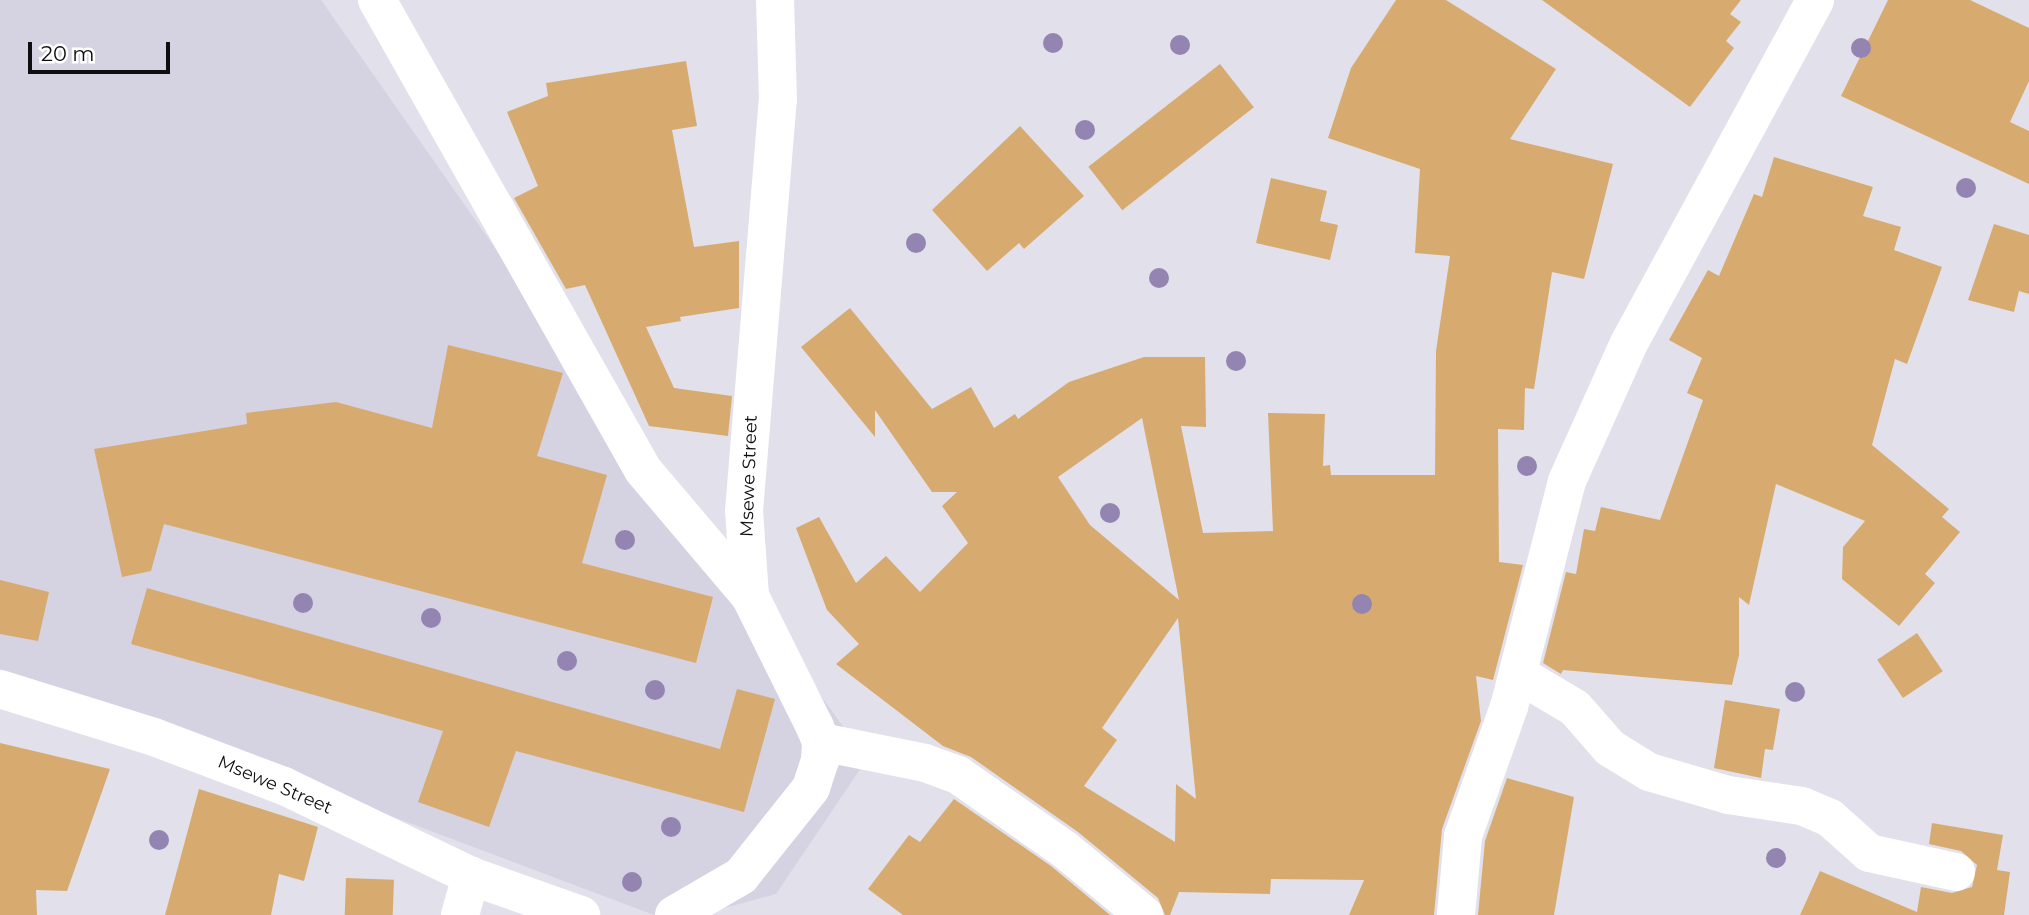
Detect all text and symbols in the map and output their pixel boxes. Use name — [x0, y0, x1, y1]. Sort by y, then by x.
scale bar — [32, 28, 173, 72]
text: 20 m — [41, 41, 95, 66]
street label: Msewe Street — [736, 415, 762, 537]
street label: Msewe Street — [215, 751, 335, 819]

